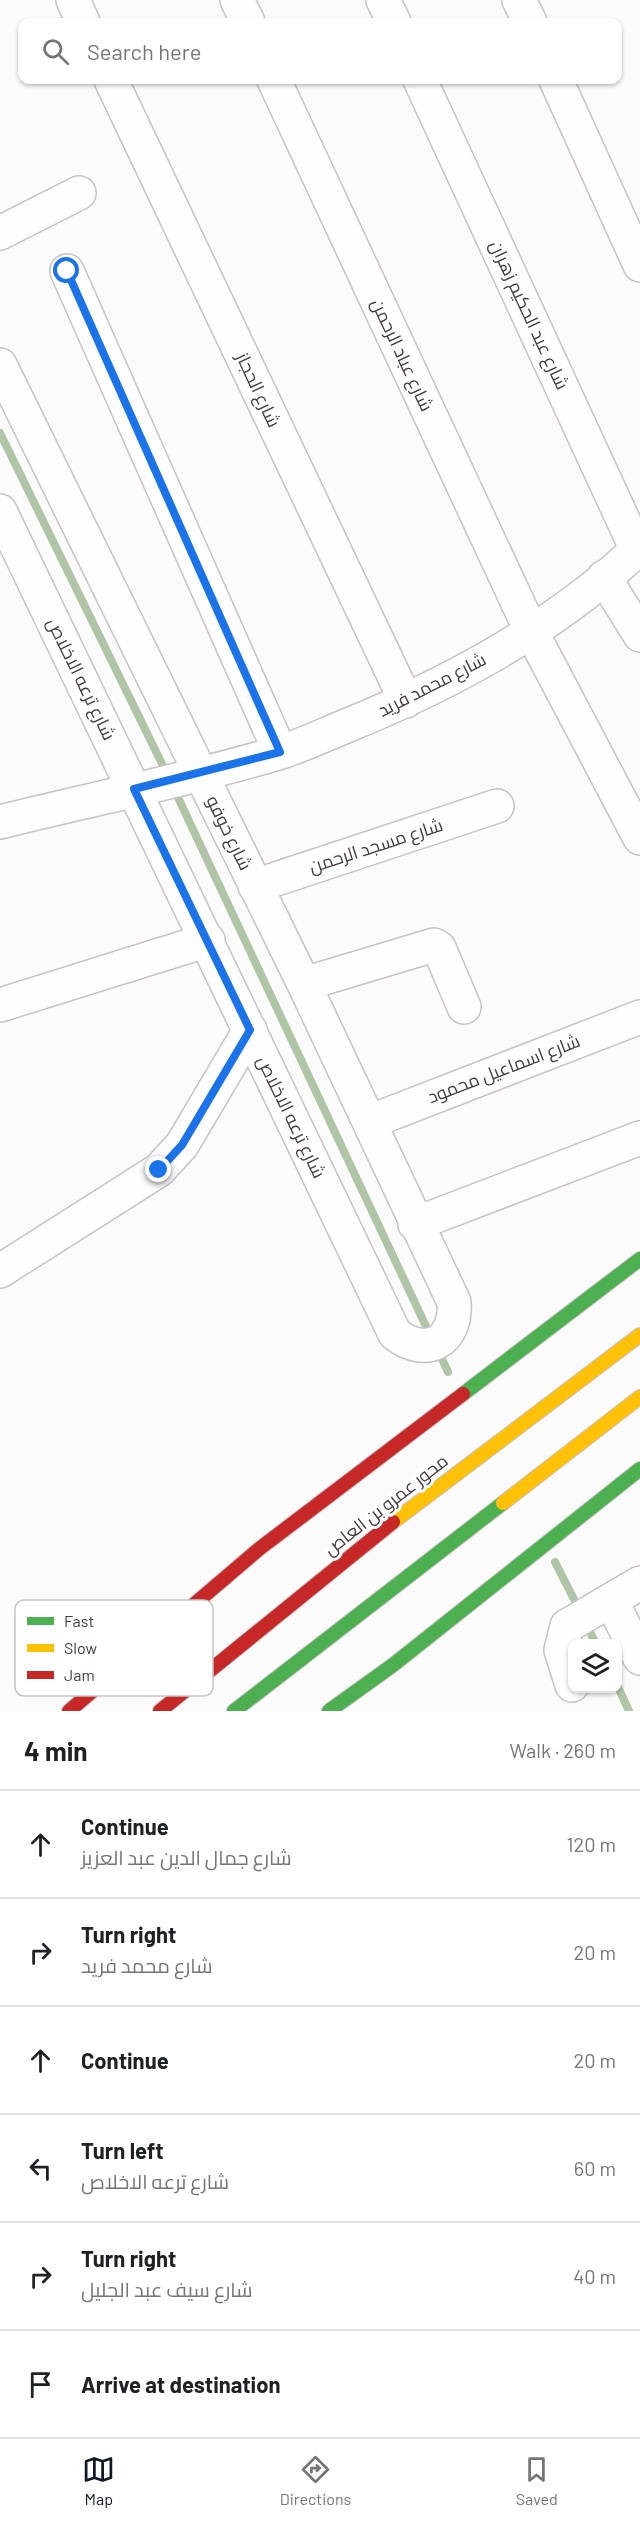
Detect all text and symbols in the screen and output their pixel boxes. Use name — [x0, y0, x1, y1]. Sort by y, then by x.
search box — [18, 18, 622, 84]
icon: search — [39, 35, 72, 68]
text: Search here — [87, 38, 201, 64]
street label: شارع عبد الحكيم زهران — [484, 236, 574, 394]
route start — [53, 257, 79, 283]
street label: شارع عباد الرحمن — [365, 295, 439, 415]
street label: شارع الحجاز — [230, 348, 286, 431]
street label: شارع ترعه الاخلاص — [41, 614, 121, 744]
street label: شارع محمد فريد — [374, 647, 490, 723]
street label: شارع خوفو — [201, 792, 257, 874]
street label: شارع مسجد الرحمن — [306, 813, 446, 879]
street label: شارع اسماعيل محمود — [424, 1029, 584, 1109]
street label: شارع ترعه الاخلاص — [251, 1052, 331, 1182]
route end — [145, 1156, 171, 1182]
street label: محور عمرو بن العاص — [319, 1449, 453, 1560]
legend — [15, 1600, 213, 1696]
text: Fast — [64, 1611, 94, 1630]
text: Slow — [64, 1638, 97, 1657]
map controls — [568, 1639, 622, 1693]
button: layers — [568, 1639, 622, 1693]
text: Jam — [64, 1665, 95, 1684]
text: 4 min — [24, 1735, 88, 1766]
text: Walk · 260 m — [509, 1738, 616, 1762]
text: Continue — [81, 1813, 169, 1839]
icon: ahead — [24, 1828, 57, 1861]
text: 120 m — [566, 1832, 616, 1856]
text: شارع جمال الدين عبد العزيز — [81, 1845, 291, 1869]
text: Turn right — [81, 1921, 176, 1947]
icon: right — [24, 1936, 57, 1969]
text: 20 m — [573, 1940, 616, 1964]
text: شارع محمد فريد — [81, 1953, 213, 1977]
icon: ahead — [24, 2044, 57, 2077]
text: Continue — [81, 2047, 169, 2073]
text: 20 m — [573, 2048, 616, 2072]
text: Turn left — [81, 2137, 164, 2163]
icon: left — [24, 2152, 57, 2185]
text: 60 m — [574, 2156, 616, 2180]
text: شارع ترعه الاخلاص — [81, 2169, 229, 2193]
text: Turn right — [81, 2245, 176, 2271]
icon: right — [24, 2260, 57, 2293]
text: 40 m — [573, 2264, 616, 2288]
text: شارع سيف عبد الجليل — [81, 2277, 253, 2301]
icon: arrive — [24, 2368, 57, 2401]
text: Arrive at destination — [81, 2371, 280, 2397]
tab: Map — [82, 2453, 115, 2508]
tab: Directions — [280, 2453, 351, 2508]
tab: Saved — [516, 2453, 558, 2508]

